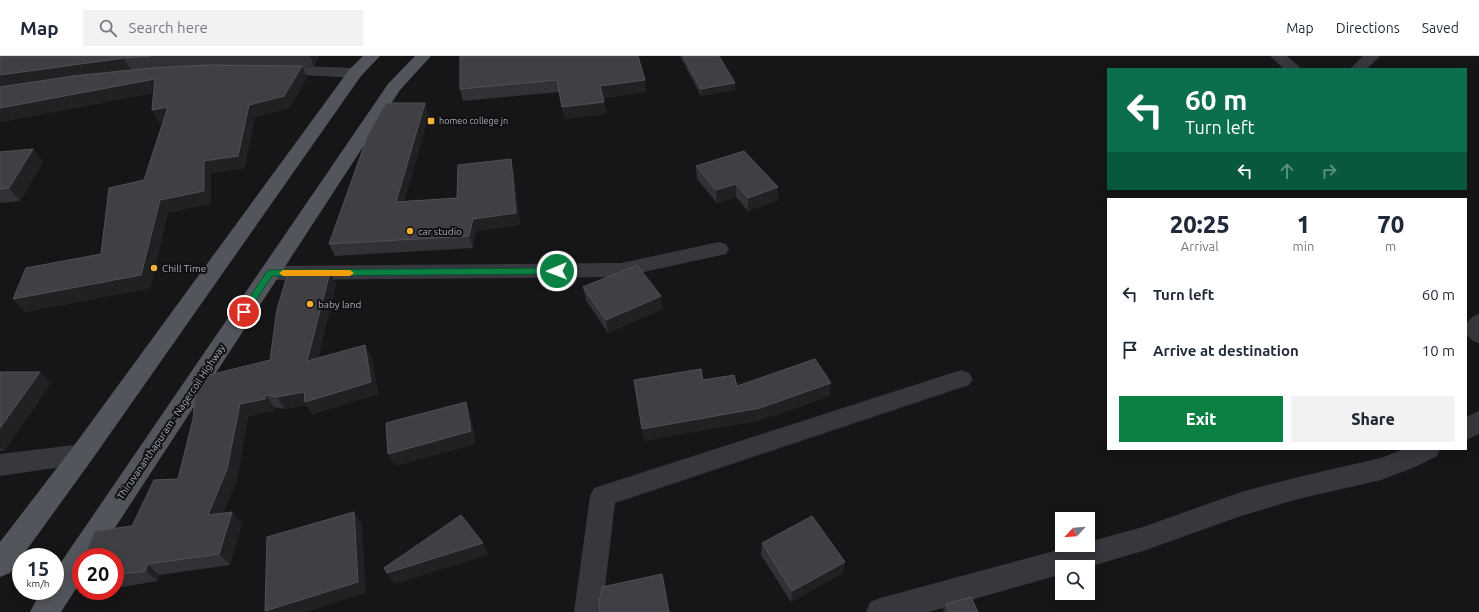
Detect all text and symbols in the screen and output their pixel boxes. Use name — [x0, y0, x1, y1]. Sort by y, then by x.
search box — [83, 10, 363, 46]
text: Map — [20, 17, 59, 39]
icon: search — [97, 17, 119, 39]
text: Search here — [129, 19, 208, 36]
text: Map — [1286, 20, 1314, 36]
text: Directions — [1336, 20, 1400, 36]
text: Saved — [1422, 20, 1459, 36]
icon: left — [1119, 84, 1171, 136]
text: 60 m — [1185, 84, 1247, 115]
marker: homeo college jn — [426, 116, 436, 126]
place label: homeo college jn — [439, 116, 508, 126]
text: Turn left — [1185, 117, 1255, 137]
icon: left — [1234, 160, 1256, 182]
icon: ahead — [1276, 160, 1298, 182]
icon: right — [1318, 160, 1340, 182]
text: 20:25 — [1170, 211, 1230, 238]
text: 1 — [1297, 211, 1310, 238]
text: 70 — [1377, 211, 1404, 238]
marker: car studio — [405, 226, 415, 236]
place label: car studio — [418, 226, 462, 237]
text: Arrival — [1181, 239, 1219, 253]
text: min — [1293, 239, 1314, 253]
text: m — [1385, 239, 1396, 253]
position arrow — [536, 250, 578, 292]
marker: Chill Time — [149, 263, 159, 273]
place label: Chill Time — [162, 263, 206, 274]
icon: left — [1119, 283, 1141, 305]
text: Turn left — [1153, 286, 1214, 303]
text: 60 m — [1422, 286, 1455, 303]
pin — [227, 295, 261, 329]
marker: baby land — [305, 299, 315, 309]
place label: baby land — [318, 299, 361, 310]
icon: arrive — [233, 301, 255, 323]
icon: arrive — [1119, 339, 1141, 361]
street label: Thiruvananthapuram - Nagercoil Highway — [115, 342, 227, 502]
text: Arrive at destination — [1153, 342, 1299, 359]
text: 10 m — [1422, 342, 1455, 359]
button: Exit — [1119, 396, 1283, 442]
button: Share — [1291, 396, 1455, 442]
north arrow — [1055, 512, 1095, 552]
map controls — [1055, 512, 1095, 600]
speed limit sign: 20 — [72, 548, 124, 600]
text: 15 — [27, 557, 49, 580]
button: search — [1055, 560, 1095, 600]
text: km/h — [26, 578, 50, 589]

